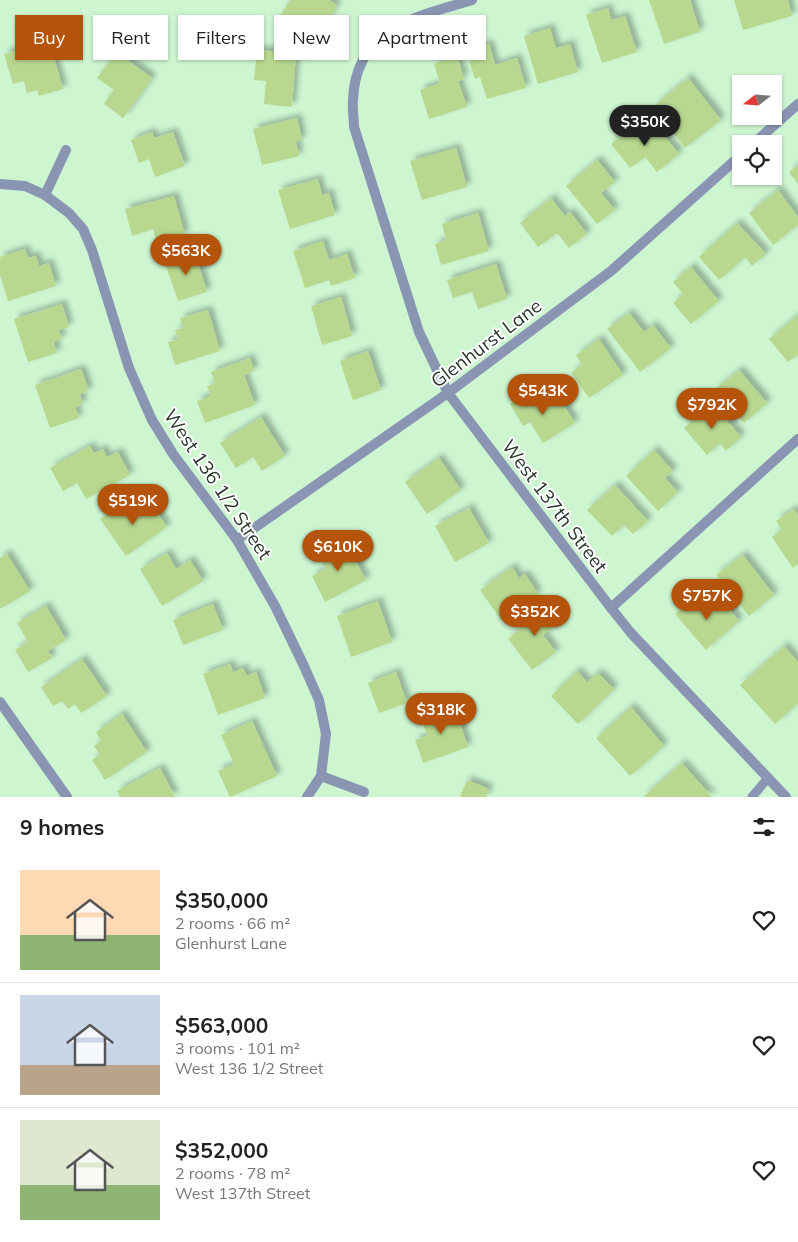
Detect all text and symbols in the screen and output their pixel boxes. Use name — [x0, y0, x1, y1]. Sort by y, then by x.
chip: Buy — [15, 15, 83, 60]
chip: Rent — [93, 15, 168, 60]
chip: Filters — [178, 15, 264, 60]
chip: New — [274, 15, 349, 60]
chip: Apartment — [359, 15, 486, 60]
north arrow — [732, 75, 782, 125]
map controls — [732, 75, 782, 185]
pin: $350K — [610, 104, 680, 147]
text: $350K — [620, 111, 670, 131]
button: locate — [732, 135, 782, 185]
pin: $563K — [151, 234, 221, 276]
text: $563K — [161, 240, 211, 260]
street label: Glenhurst Lane — [426, 293, 546, 393]
pin: $543K — [508, 374, 578, 416]
text: $543K — [518, 380, 568, 400]
pin: $792K — [677, 388, 747, 430]
text: $792K — [687, 394, 737, 414]
street label: West 136 1/2 Street — [159, 404, 277, 564]
street label: West 137th Street — [497, 435, 613, 578]
pin: $519K — [98, 484, 168, 526]
text: $519K — [108, 490, 158, 510]
pin: $610K — [303, 530, 373, 572]
text: $610K — [313, 536, 363, 556]
pin: $757K — [672, 578, 742, 621]
text: $757K — [682, 585, 732, 605]
pin: $352K — [500, 594, 570, 637]
text: $352K — [510, 601, 560, 621]
pin: $318K — [406, 692, 476, 735]
text: $318K — [416, 699, 466, 719]
icon: filters — [750, 813, 778, 841]
text: 9 homes — [20, 814, 104, 840]
text: $350,000 — [175, 887, 268, 913]
icon: home — [60, 890, 120, 950]
icon: heart — [750, 906, 778, 934]
text: 2 rooms · 66 m² — [175, 913, 290, 933]
text: Glenhurst Lane — [175, 933, 287, 953]
text: $563,000 — [175, 1012, 268, 1038]
icon: home — [60, 1015, 120, 1075]
icon: heart — [750, 1031, 778, 1059]
text: 3 rooms · 101 m² — [175, 1038, 300, 1058]
text: West 136 1/2 Street — [175, 1058, 323, 1078]
text: $352,000 — [175, 1137, 268, 1163]
icon: home — [60, 1140, 120, 1200]
icon: heart — [750, 1156, 778, 1184]
text: 2 rooms · 78 m² — [175, 1163, 290, 1183]
text: West 137th Street — [175, 1183, 310, 1203]

